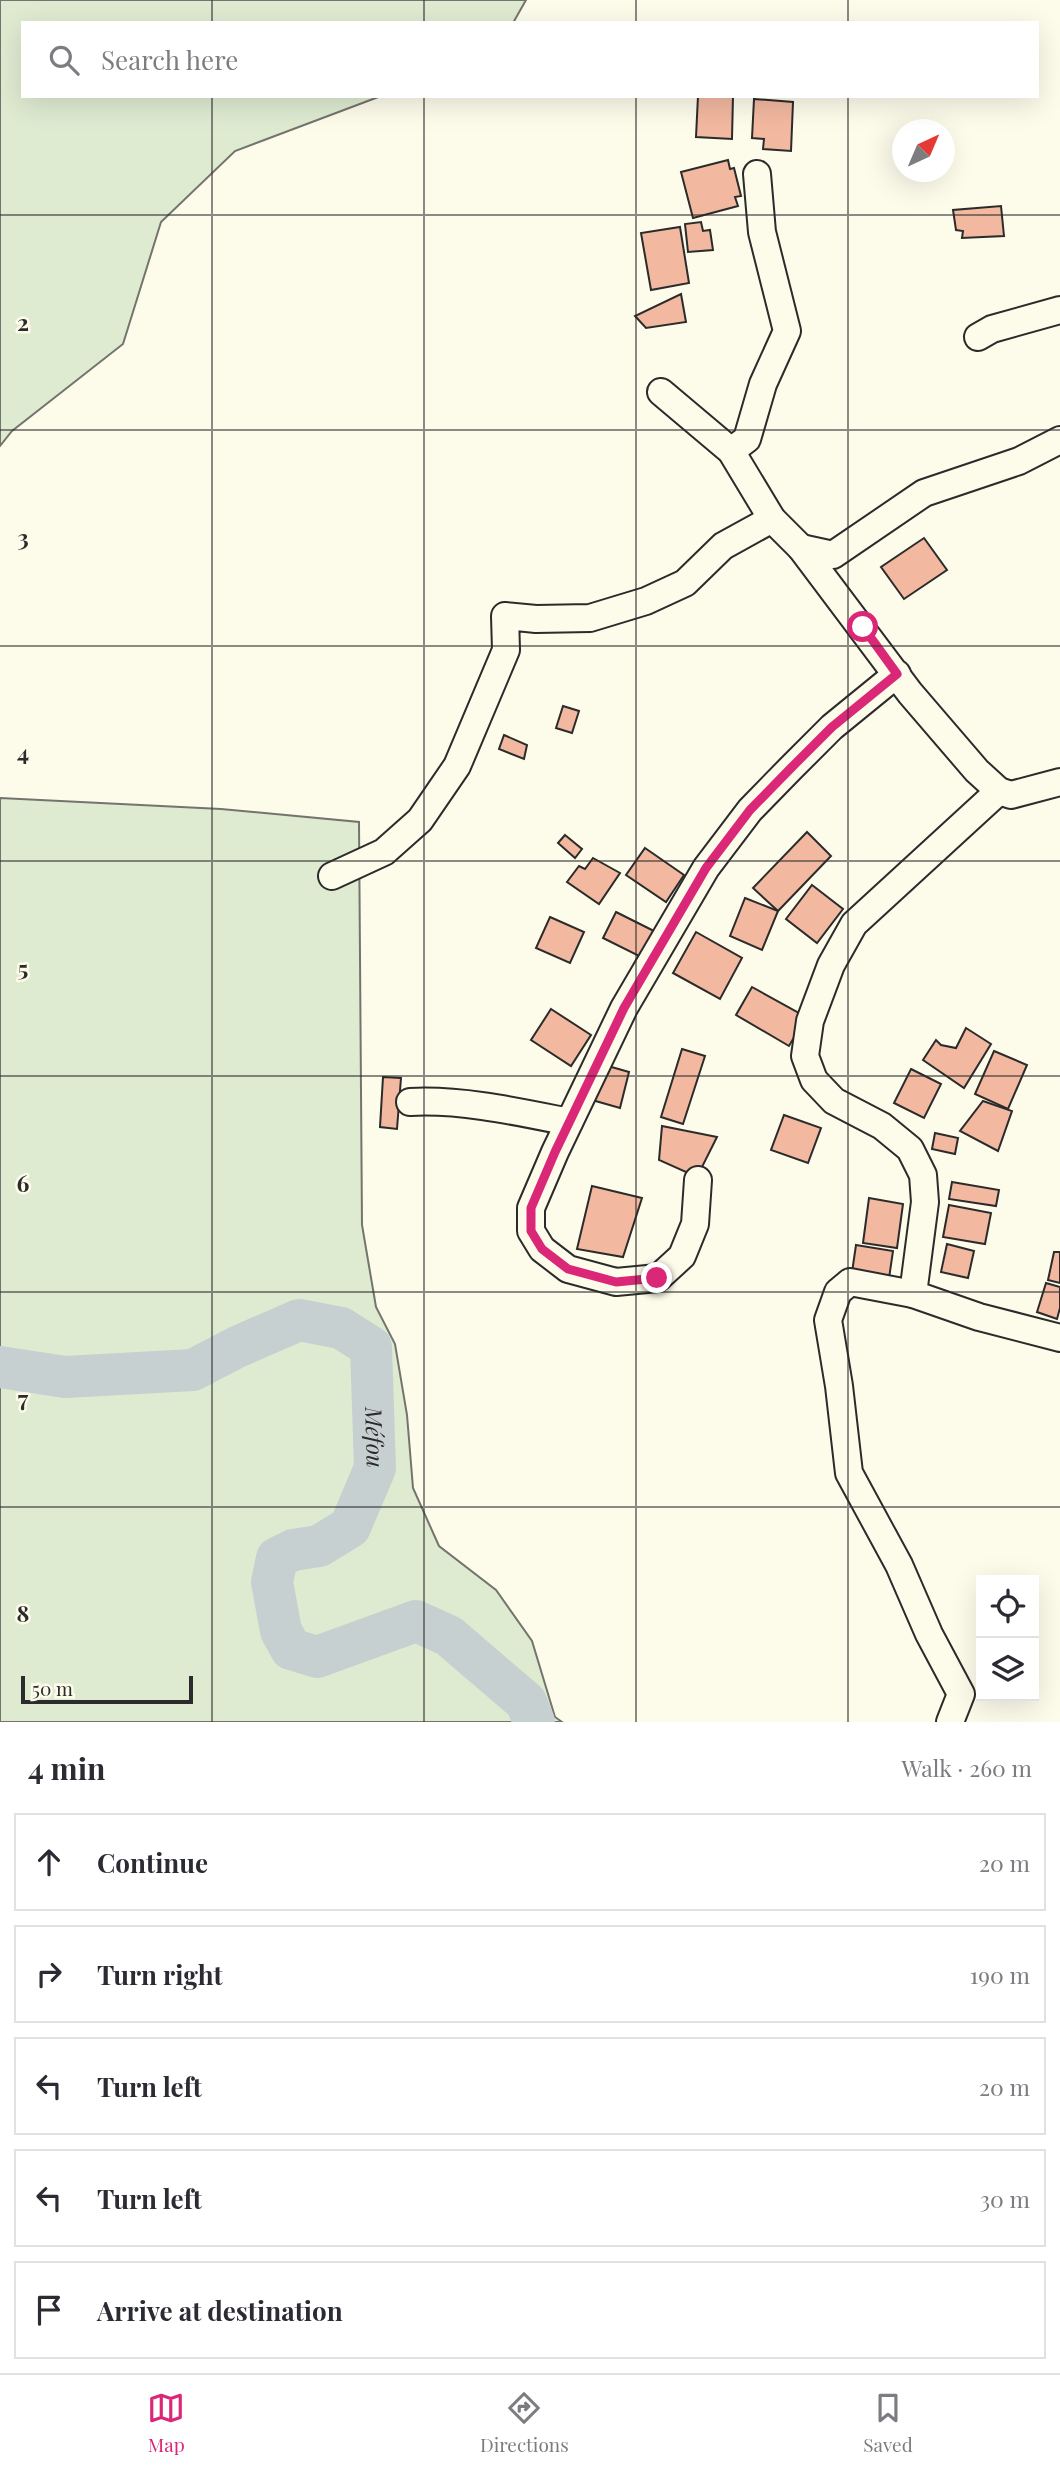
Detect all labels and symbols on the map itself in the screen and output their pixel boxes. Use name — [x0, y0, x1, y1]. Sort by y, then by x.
north arrow — [892, 119, 955, 182]
text: 2 — [17, 306, 29, 337]
text: 3 — [17, 521, 29, 552]
route start — [847, 611, 878, 642]
text: 4 — [17, 736, 29, 767]
text: 5 — [18, 952, 28, 983]
text: 6 — [17, 1167, 30, 1198]
route end — [641, 1262, 672, 1293]
text: 7 — [18, 1382, 29, 1413]
water label: Méfou — [359, 1405, 392, 1468]
text: 8 — [17, 1597, 29, 1628]
scale bar — [21, 1673, 192, 1705]

